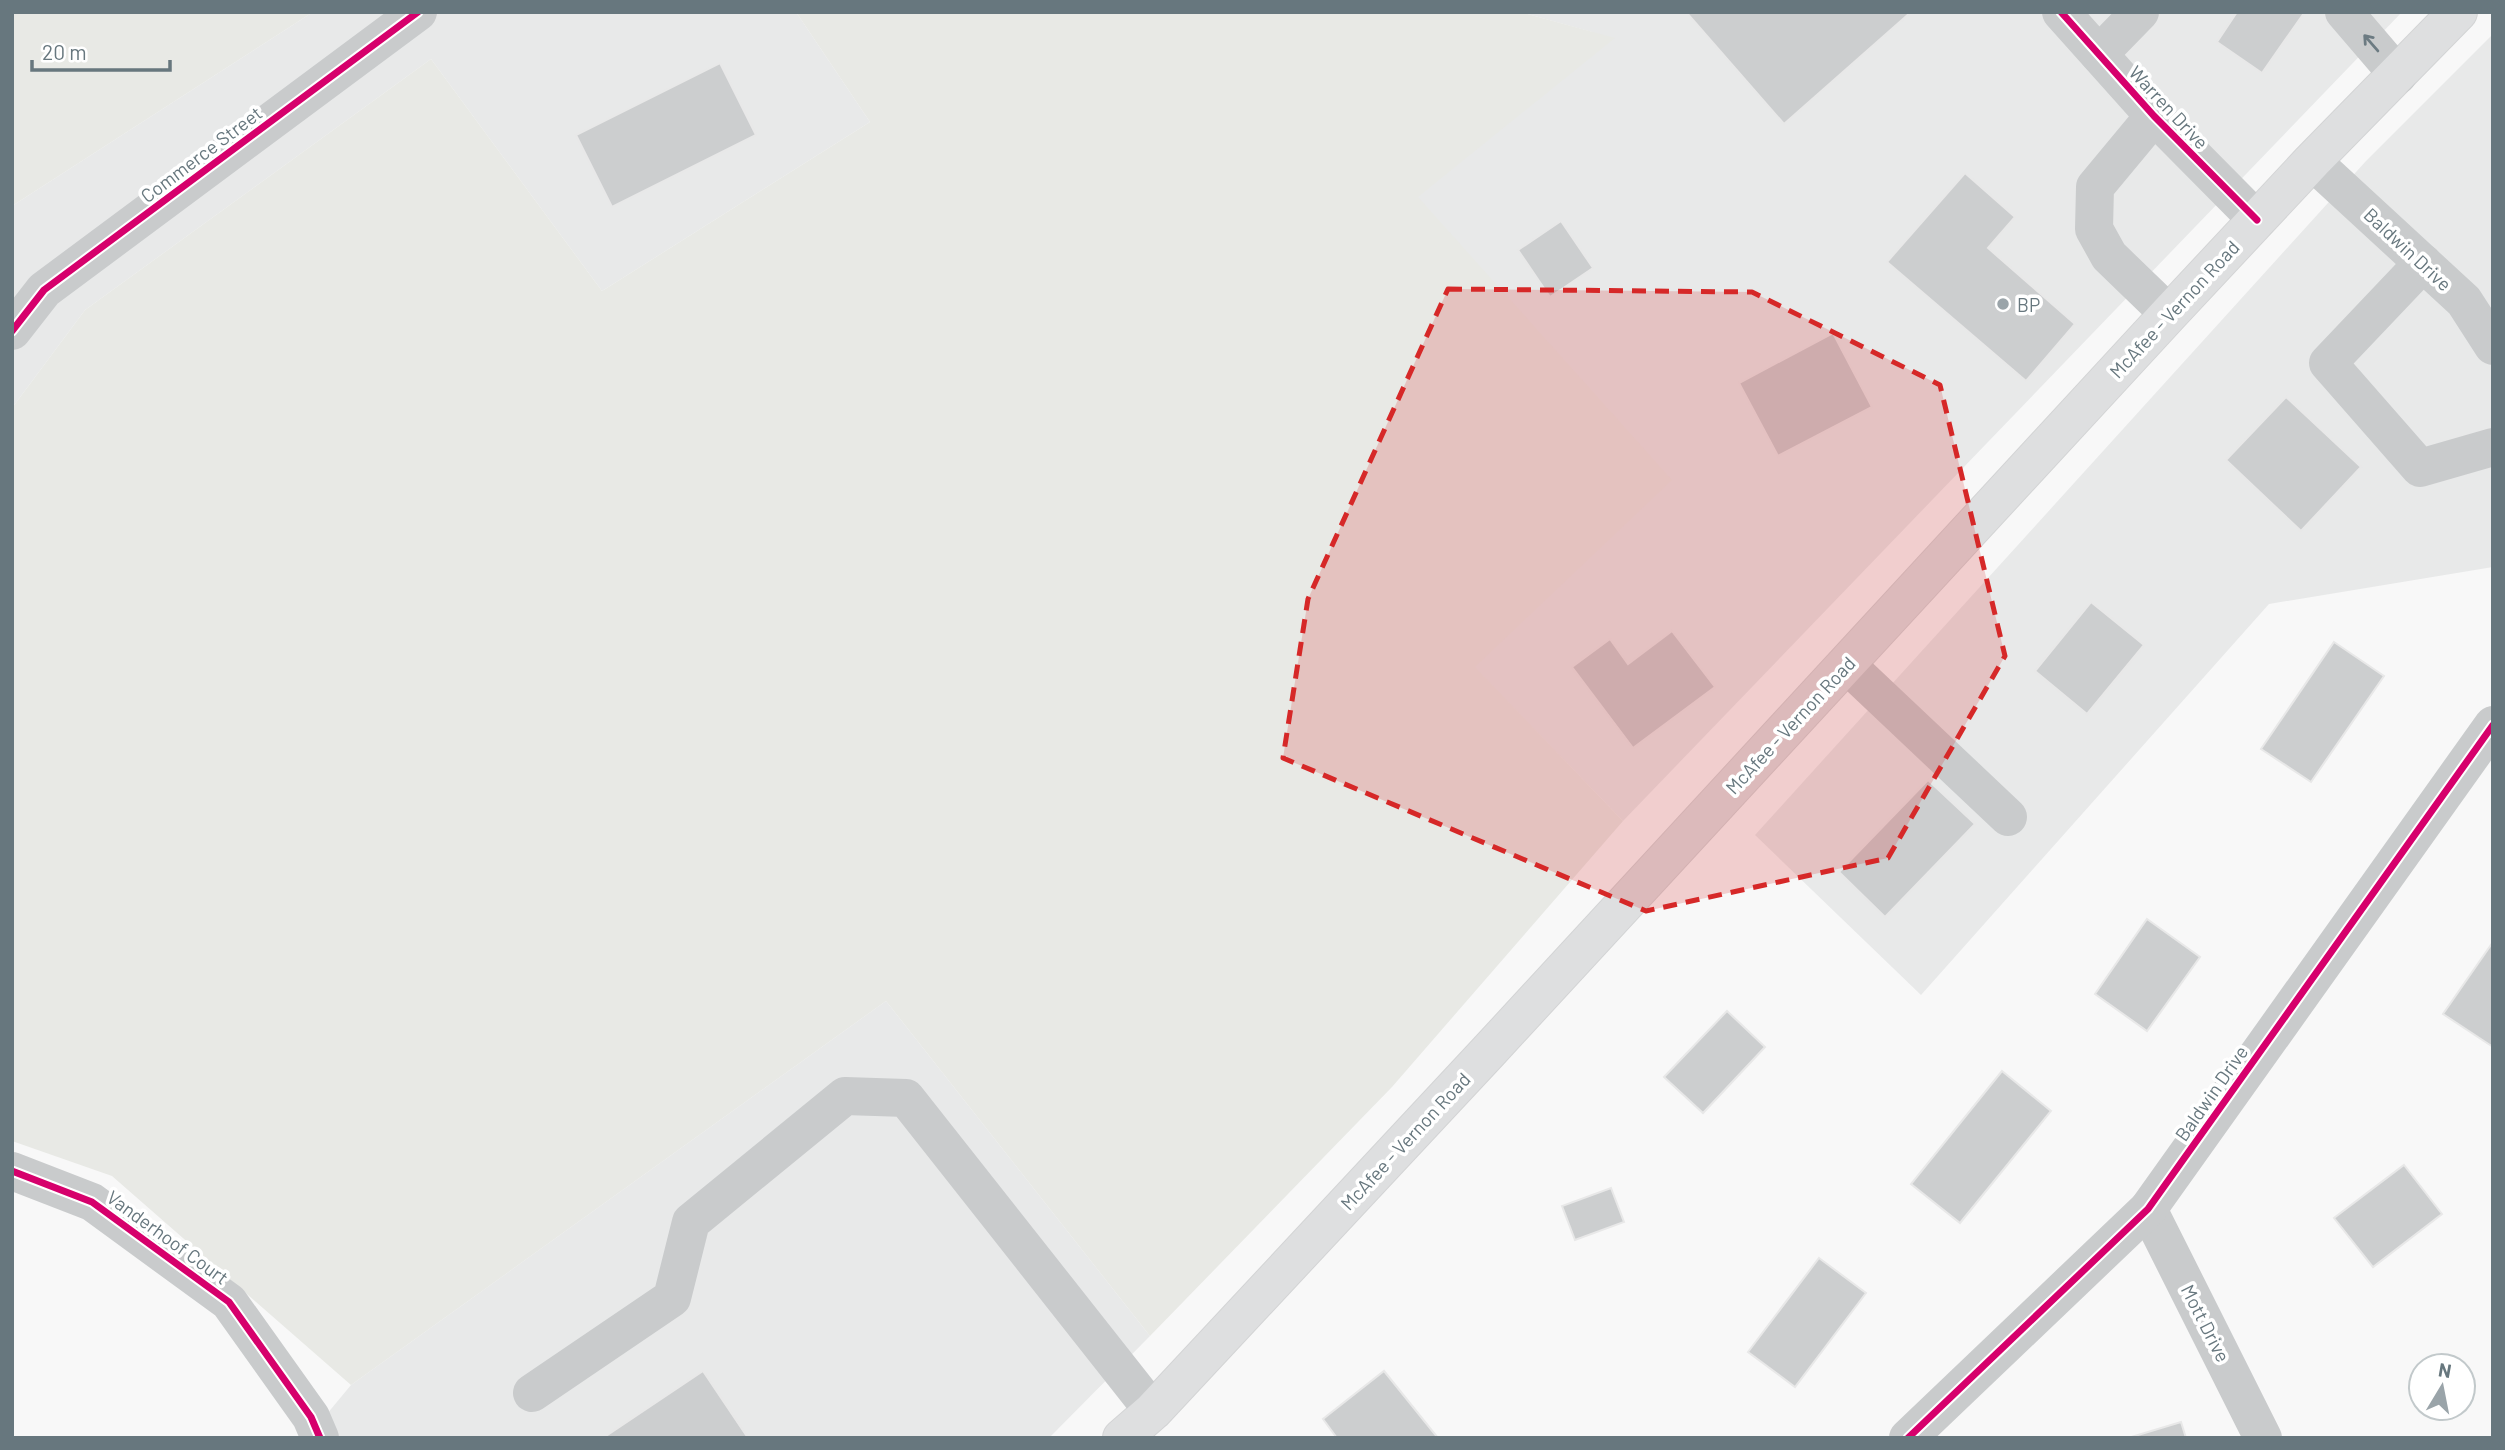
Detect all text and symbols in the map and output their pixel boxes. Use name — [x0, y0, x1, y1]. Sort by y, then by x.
scale bar — [32, 28, 170, 72]
one-way arrow — [2363, 35, 2379, 53]
text: 20 m — [42, 39, 87, 64]
street label: Warren Drive — [2125, 60, 2213, 154]
street label: Commerce Street — [136, 101, 266, 207]
street label: Baldwin Drive — [2360, 203, 2456, 295]
street label: McAfee - Vernon Road — [2104, 235, 2244, 383]
place label: BP — [2017, 293, 2040, 316]
marker: BP — [1995, 296, 2011, 312]
street label: McAfee - Vernon Road — [1720, 651, 1860, 799]
street label: Baldwin Drive — [2170, 1041, 2252, 1145]
street label: McAfee - Vernon Road — [1335, 1067, 1475, 1215]
street label: Vanderhoof Court — [103, 1185, 233, 1289]
street label: Mott Drive — [2177, 1280, 2235, 1366]
north arrow — [2407, 1352, 2477, 1422]
text: N — [2437, 1357, 2453, 1382]

